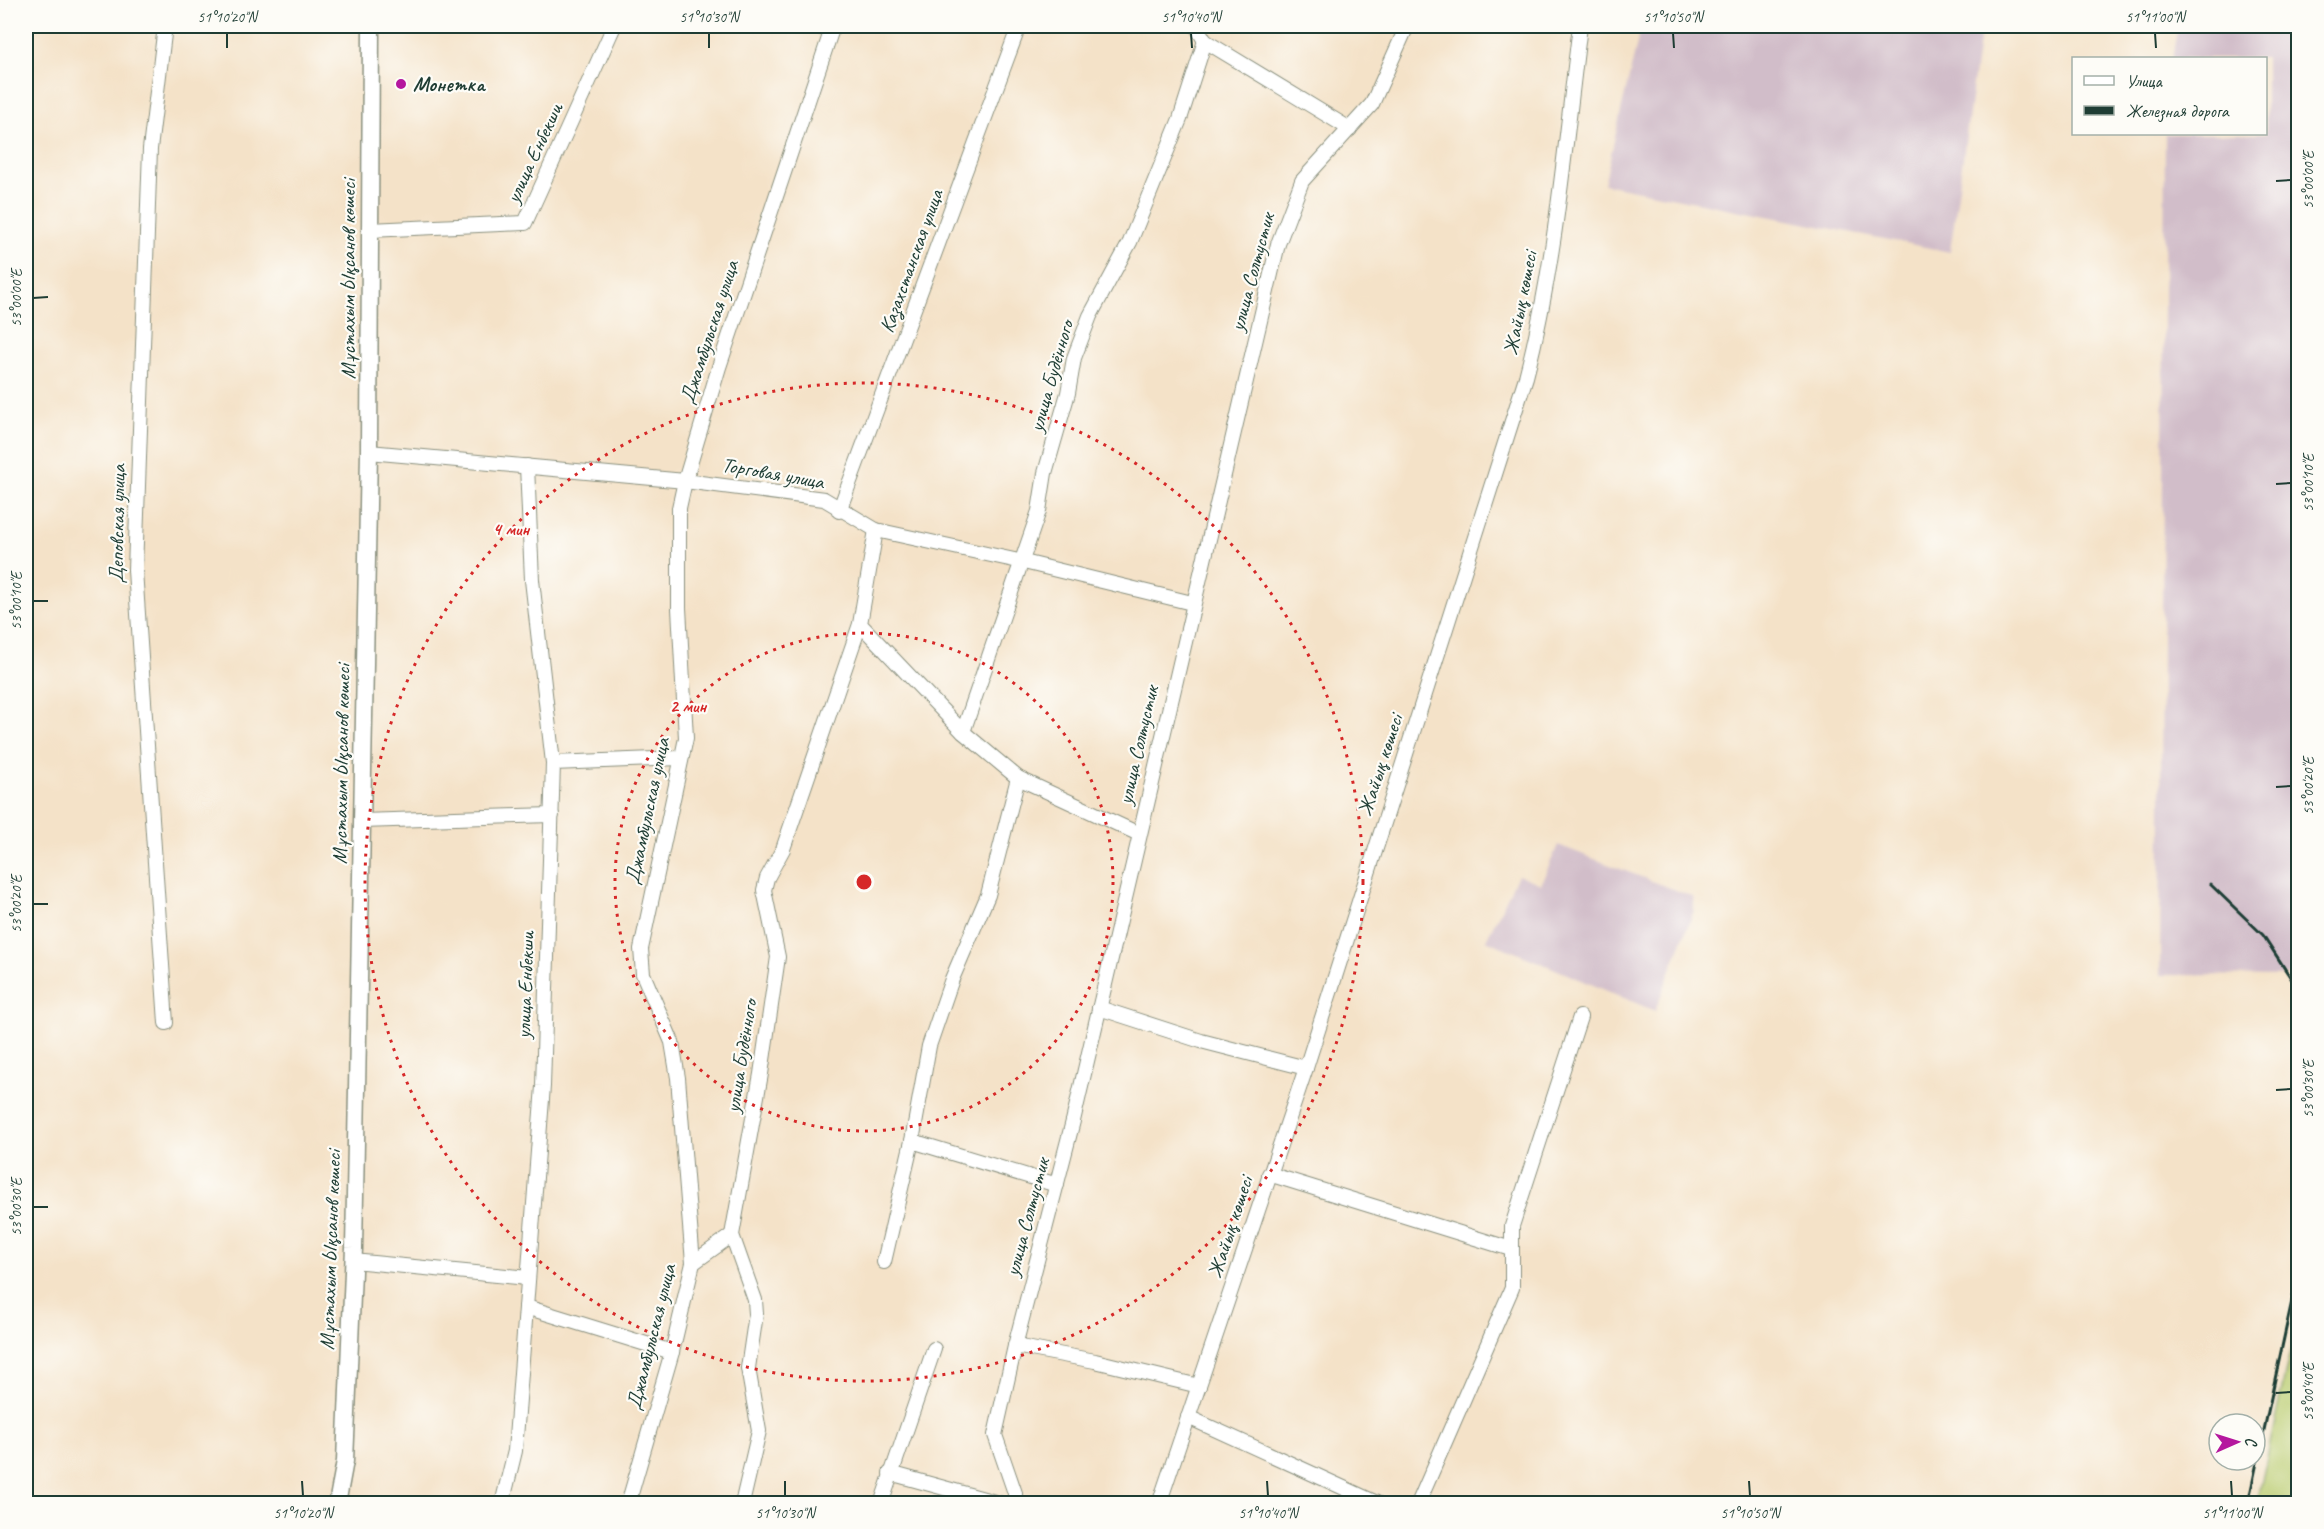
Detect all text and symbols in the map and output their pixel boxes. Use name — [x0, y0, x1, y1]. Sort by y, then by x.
text: 51°10'20"N — [197, 8, 260, 27]
text: 51°10'30"N — [679, 8, 742, 27]
text: 51°10'40"N — [1161, 8, 1224, 27]
text: 51°10'50"N — [1643, 8, 1706, 27]
text: 51°11'00"N — [2125, 8, 2188, 27]
legend — [2072, 57, 2267, 135]
text: Улица — [2126, 70, 2163, 92]
place label: Монетка — [413, 71, 486, 97]
marker: Монетка — [394, 77, 408, 91]
street label: улица Енбекши — [499, 97, 569, 209]
text: Железная дорога — [2126, 100, 2230, 123]
text: 53°00'00"E — [2299, 149, 2318, 209]
street label: Мұстахым Ықсанов көшесі — [335, 176, 361, 379]
street label: Казахстанская улица — [873, 185, 950, 336]
street label: улица Солтустик — [1223, 208, 1281, 336]
street label: Жайық көшесі — [1497, 246, 1543, 357]
street label: Джамбульская улица — [674, 255, 745, 407]
text: 53°00'00"E — [7, 267, 26, 327]
street label: улица Будённого — [1022, 315, 1080, 436]
street label: Торговая улица — [720, 451, 828, 495]
text: 53°00'10"E — [2299, 452, 2318, 512]
street label: Деповская улица — [103, 462, 131, 584]
text: 4 мин — [493, 518, 530, 540]
text: 53°00'10"E — [7, 570, 26, 630]
street label: Мұстахым Ықсанов көшесі — [326, 661, 356, 864]
street label: улица Солтустик — [1111, 681, 1165, 809]
text: 2 мин — [670, 695, 707, 717]
street label: Жайық көшесі — [1351, 708, 1410, 819]
street label: Джамбульская улица — [619, 734, 676, 887]
text: 53°00'20"E — [2299, 755, 2318, 815]
centre of rings — [854, 872, 874, 892]
text: 53°00'20"E — [7, 873, 26, 933]
street label: улица Енбекши — [510, 929, 540, 1041]
street label: улица Будённого — [719, 995, 763, 1116]
text: 53°00'30"E — [2299, 1058, 2318, 1118]
street label: Мұстахым Ықсанов көшесі — [314, 1146, 347, 1351]
street label: улица Солтустик — [998, 1153, 1056, 1281]
street label: Жайық көшесі — [1201, 1170, 1260, 1281]
text: 53°00'30"E — [7, 1176, 26, 1236]
street label: Джамбульская улица — [620, 1260, 682, 1412]
text: 53°00'40"E — [2299, 1361, 2318, 1421]
north arrow — [2207, 1412, 2267, 1472]
text: С — [2241, 1437, 2261, 1448]
text: 51°10'20"N — [273, 1504, 336, 1523]
text: 51°10'30"N — [755, 1504, 818, 1523]
text: 51°10'40"N — [1238, 1504, 1301, 1523]
text: 51°10'50"N — [1720, 1504, 1783, 1523]
text: 51°11'00"N — [2202, 1504, 2265, 1523]

